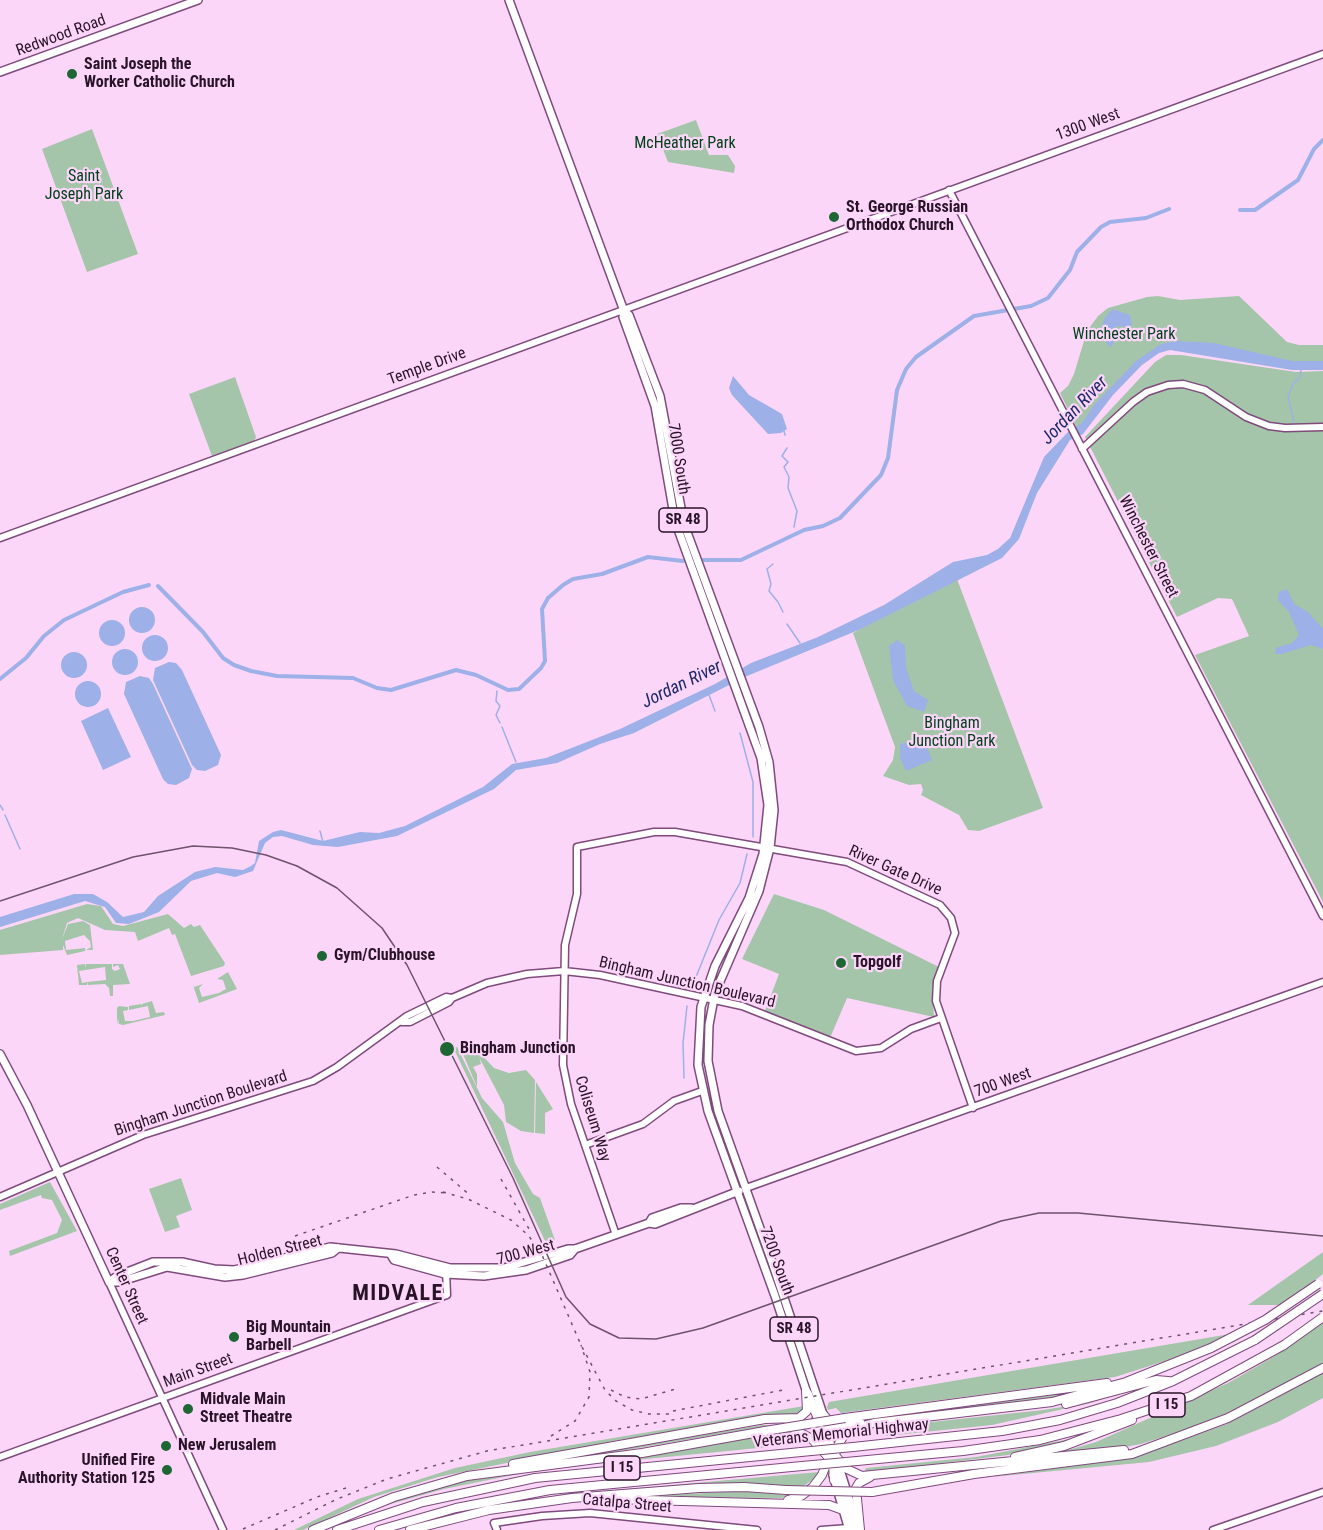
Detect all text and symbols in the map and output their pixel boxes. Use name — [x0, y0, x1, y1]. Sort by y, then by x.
street label: Redwood Road — [13, 11, 109, 61]
place label: Saint Joseph the Worker Catholic Church — [84, 55, 235, 93]
marker: Saint Joseph the Worker Catholic Church — [65, 67, 79, 81]
street label: 1300 West — [1053, 105, 1123, 145]
park label: McHeather Park — [634, 134, 736, 154]
park label: Saint Joseph Park — [45, 167, 123, 205]
place label: St. George Russian Orthodox Church — [846, 198, 968, 236]
marker: St. George Russian Orthodox Church — [827, 210, 841, 224]
park label: Winchester Park — [1073, 325, 1175, 345]
street label: Temple Drive — [385, 344, 469, 390]
water label: Jordan River — [1037, 373, 1113, 449]
street label: 7000 South — [663, 422, 693, 496]
street label: Winchester Street — [1114, 493, 1182, 601]
road number: SR 48 — [659, 508, 707, 532]
water label: Jordan River — [639, 656, 725, 714]
park label: Bingham Junction Park — [908, 714, 996, 752]
street label: River Gate Drive — [845, 842, 945, 900]
place label: Gym/Clubhouse — [334, 946, 435, 966]
marker: Gym/Clubhouse — [315, 949, 329, 963]
street label: Bingham Junction Boulevard — [597, 953, 777, 1013]
place label: Topgolf — [853, 953, 901, 973]
marker: Topgolf — [834, 956, 848, 970]
place label: Bingham Junction — [460, 1039, 576, 1059]
marker: Bingham Junction — [438, 1040, 456, 1058]
street label: 700 West — [972, 1064, 1034, 1102]
street label: Bingham Junction Boulevard — [112, 1067, 290, 1141]
street label: Coliseum Way — [570, 1074, 614, 1164]
street label: 7200 South — [755, 1224, 797, 1298]
street label: Holden Street — [236, 1231, 324, 1271]
street label: 700 West — [495, 1236, 557, 1270]
street label: Center Street — [100, 1244, 152, 1328]
district label: MIDVALE — [352, 1281, 444, 1307]
road number: SR 48 — [770, 1317, 818, 1341]
place label: Big Mountain Barbell — [246, 1318, 331, 1356]
marker: Big Mountain Barbell — [227, 1330, 241, 1344]
street label: Main Street — [161, 1350, 235, 1392]
place label: Midvale Main Street Theatre — [200, 1390, 292, 1428]
road number: I 15 — [1149, 1393, 1185, 1417]
marker: Midvale Main Street Theatre — [181, 1402, 195, 1416]
street label: Veterans Memorial Highway — [752, 1415, 930, 1453]
place label: New Jerusalem — [178, 1436, 276, 1456]
marker: New Jerusalem — [159, 1439, 173, 1453]
place label: Unified Fire Authority Station 125 — [18, 1451, 155, 1489]
road number: I 15 — [604, 1456, 640, 1480]
marker: Unified Fire Authority Station 125 — [160, 1463, 174, 1477]
street label: Catalpa Street — [582, 1491, 672, 1517]

